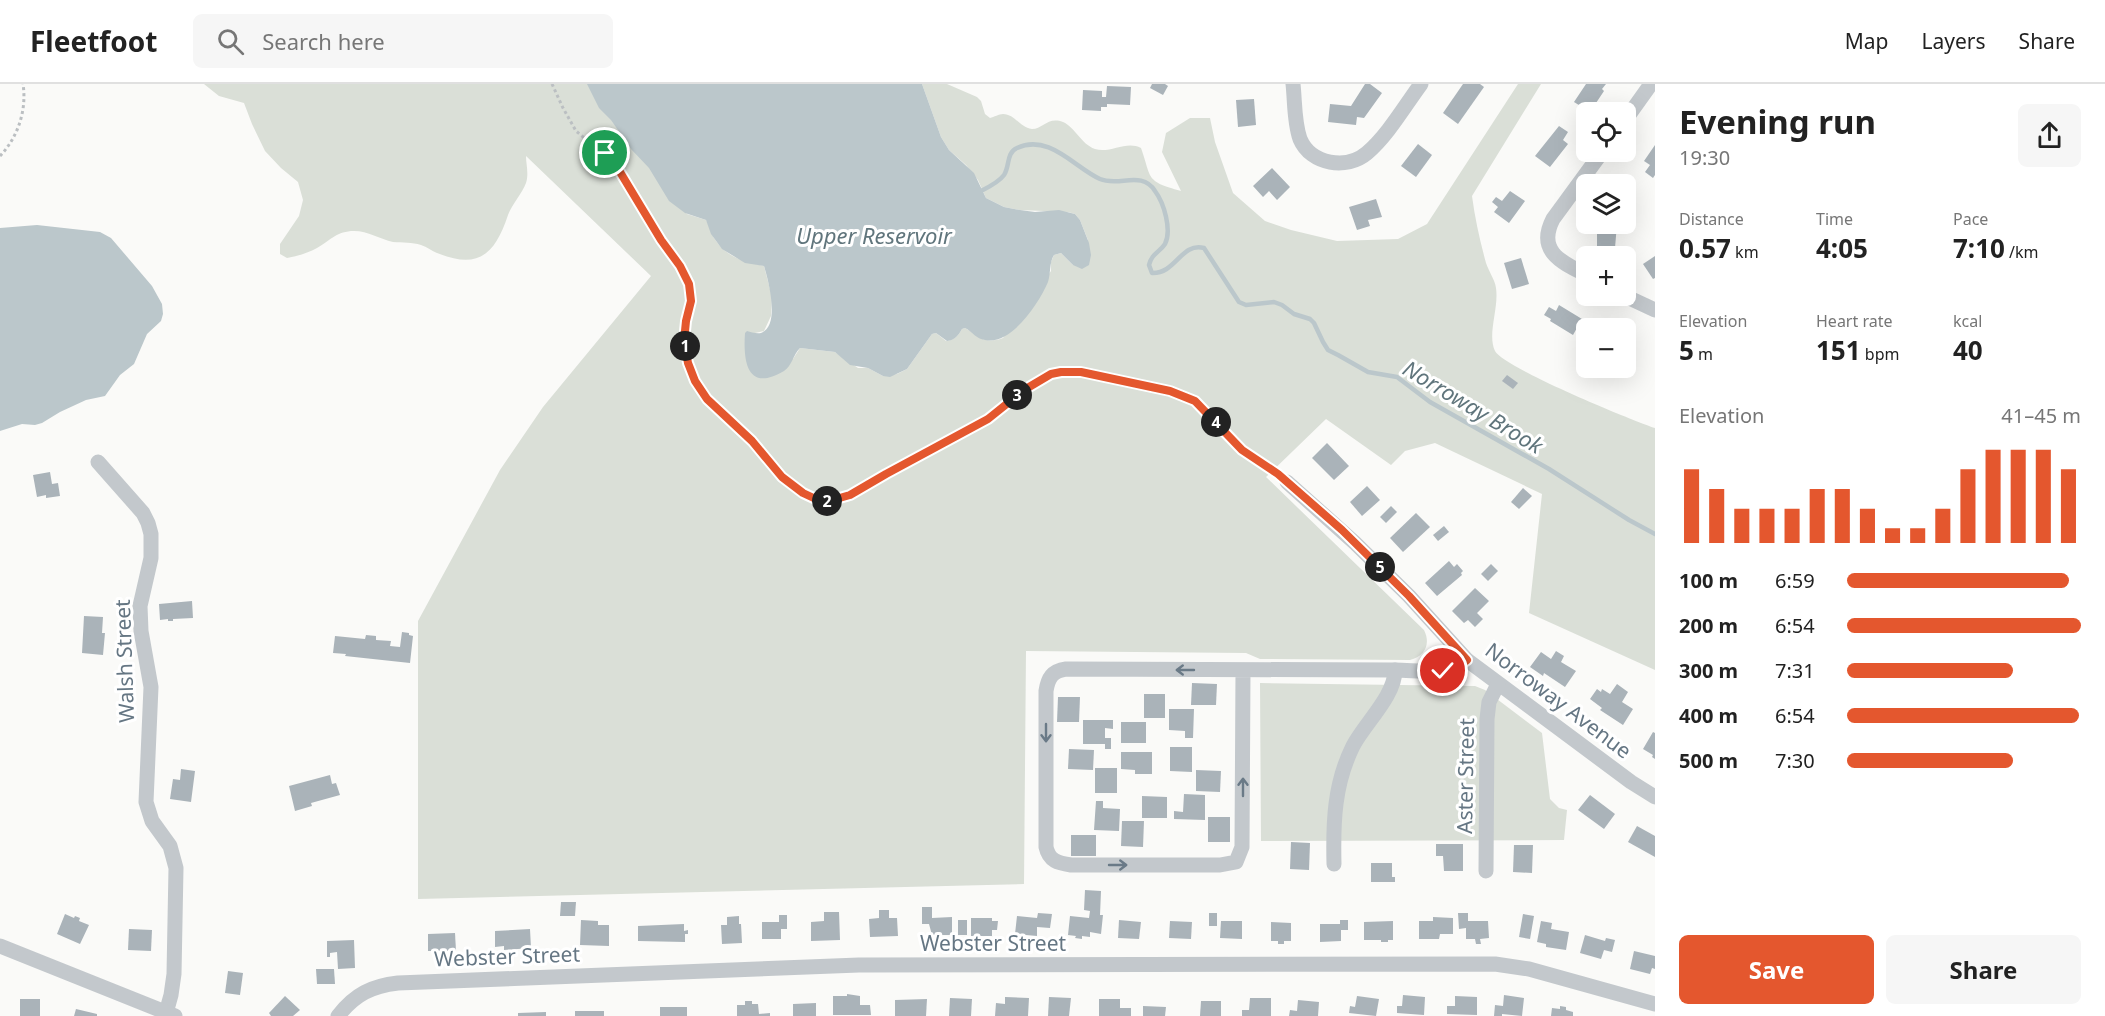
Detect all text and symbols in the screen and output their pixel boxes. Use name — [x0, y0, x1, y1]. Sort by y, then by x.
search box — [193, 14, 613, 68]
text: Fleetfoot — [30, 22, 157, 60]
icon: search — [214, 25, 247, 58]
text: Search here — [262, 26, 385, 56]
text: Map — [1845, 27, 1889, 55]
text: Layers — [1922, 27, 1986, 55]
text: Share — [2019, 27, 2075, 55]
text: Evening run — [1679, 99, 1876, 144]
map controls — [1576, 102, 1636, 378]
button: locate — [1576, 102, 1636, 162]
button: share — [2018, 104, 2081, 167]
pin — [579, 127, 630, 178]
icon: arrive — [588, 136, 621, 169]
text: 19:30 — [1679, 144, 1730, 171]
button: layers — [1576, 174, 1636, 234]
text: Distance — [1679, 208, 1744, 230]
text: Time — [1816, 208, 1853, 230]
text: Pace — [1953, 208, 1988, 230]
water label: Upper Reservoir — [796, 220, 953, 250]
text: 0.57 — [1679, 230, 1731, 266]
text: 4:05 — [1816, 230, 1868, 266]
text: 7:10 — [1953, 230, 2005, 266]
text: km — [1731, 241, 1759, 263]
text: /km — [2005, 241, 2039, 263]
button: + — [1576, 246, 1636, 306]
text: Elevation — [1679, 310, 1747, 332]
text: Heart rate — [1816, 310, 1892, 332]
text: kcal — [1953, 310, 1982, 332]
button: − — [1576, 318, 1636, 378]
pin: 1 — [670, 331, 700, 361]
text: 5 — [1679, 332, 1694, 368]
text: 151 — [1816, 332, 1861, 368]
text: 40 — [1953, 332, 1983, 368]
text: 1 — [680, 335, 690, 357]
text: m — [1694, 343, 1713, 365]
text: bpm — [1861, 343, 1899, 365]
water label: Norroway Brook — [1398, 352, 1550, 460]
pin: 3 — [1002, 380, 1032, 410]
text: 3 — [1012, 384, 1022, 406]
text: Elevation — [1679, 402, 1764, 429]
text: 41–45 m — [2001, 402, 2081, 429]
pin: 4 — [1201, 407, 1231, 437]
text: 4 — [1211, 411, 1221, 433]
pin: 2 — [812, 486, 842, 516]
text: 2 — [822, 490, 832, 512]
pin: 5 — [1365, 552, 1395, 582]
text: 5 — [1375, 556, 1385, 578]
text: 100 m — [1679, 567, 1738, 594]
text: 6:59 — [1775, 567, 1815, 594]
street label: Walsh Street — [108, 598, 140, 723]
text: 200 m — [1679, 612, 1738, 639]
text: 6:54 — [1775, 612, 1815, 639]
street label: Norroway Avenue — [1480, 636, 1637, 764]
pin — [1417, 645, 1468, 696]
icon: check — [1426, 654, 1459, 687]
text: 300 m — [1679, 657, 1738, 684]
text: 7:31 — [1775, 657, 1815, 684]
one-way arrow — [1175, 664, 1195, 676]
text: 400 m — [1679, 702, 1738, 729]
text: 6:54 — [1775, 702, 1815, 729]
street label: Aster Street — [1450, 717, 1480, 834]
one-way arrow — [1040, 723, 1052, 743]
text: 500 m — [1679, 747, 1738, 774]
text: 7:30 — [1775, 747, 1815, 774]
one-way arrow — [1237, 777, 1249, 797]
one-way arrow — [1108, 859, 1128, 871]
street label: Webster Street — [920, 929, 1066, 957]
button: Save — [1679, 935, 1874, 1004]
button: Share — [1886, 935, 2081, 1004]
street label: Webster Street — [433, 939, 581, 973]

